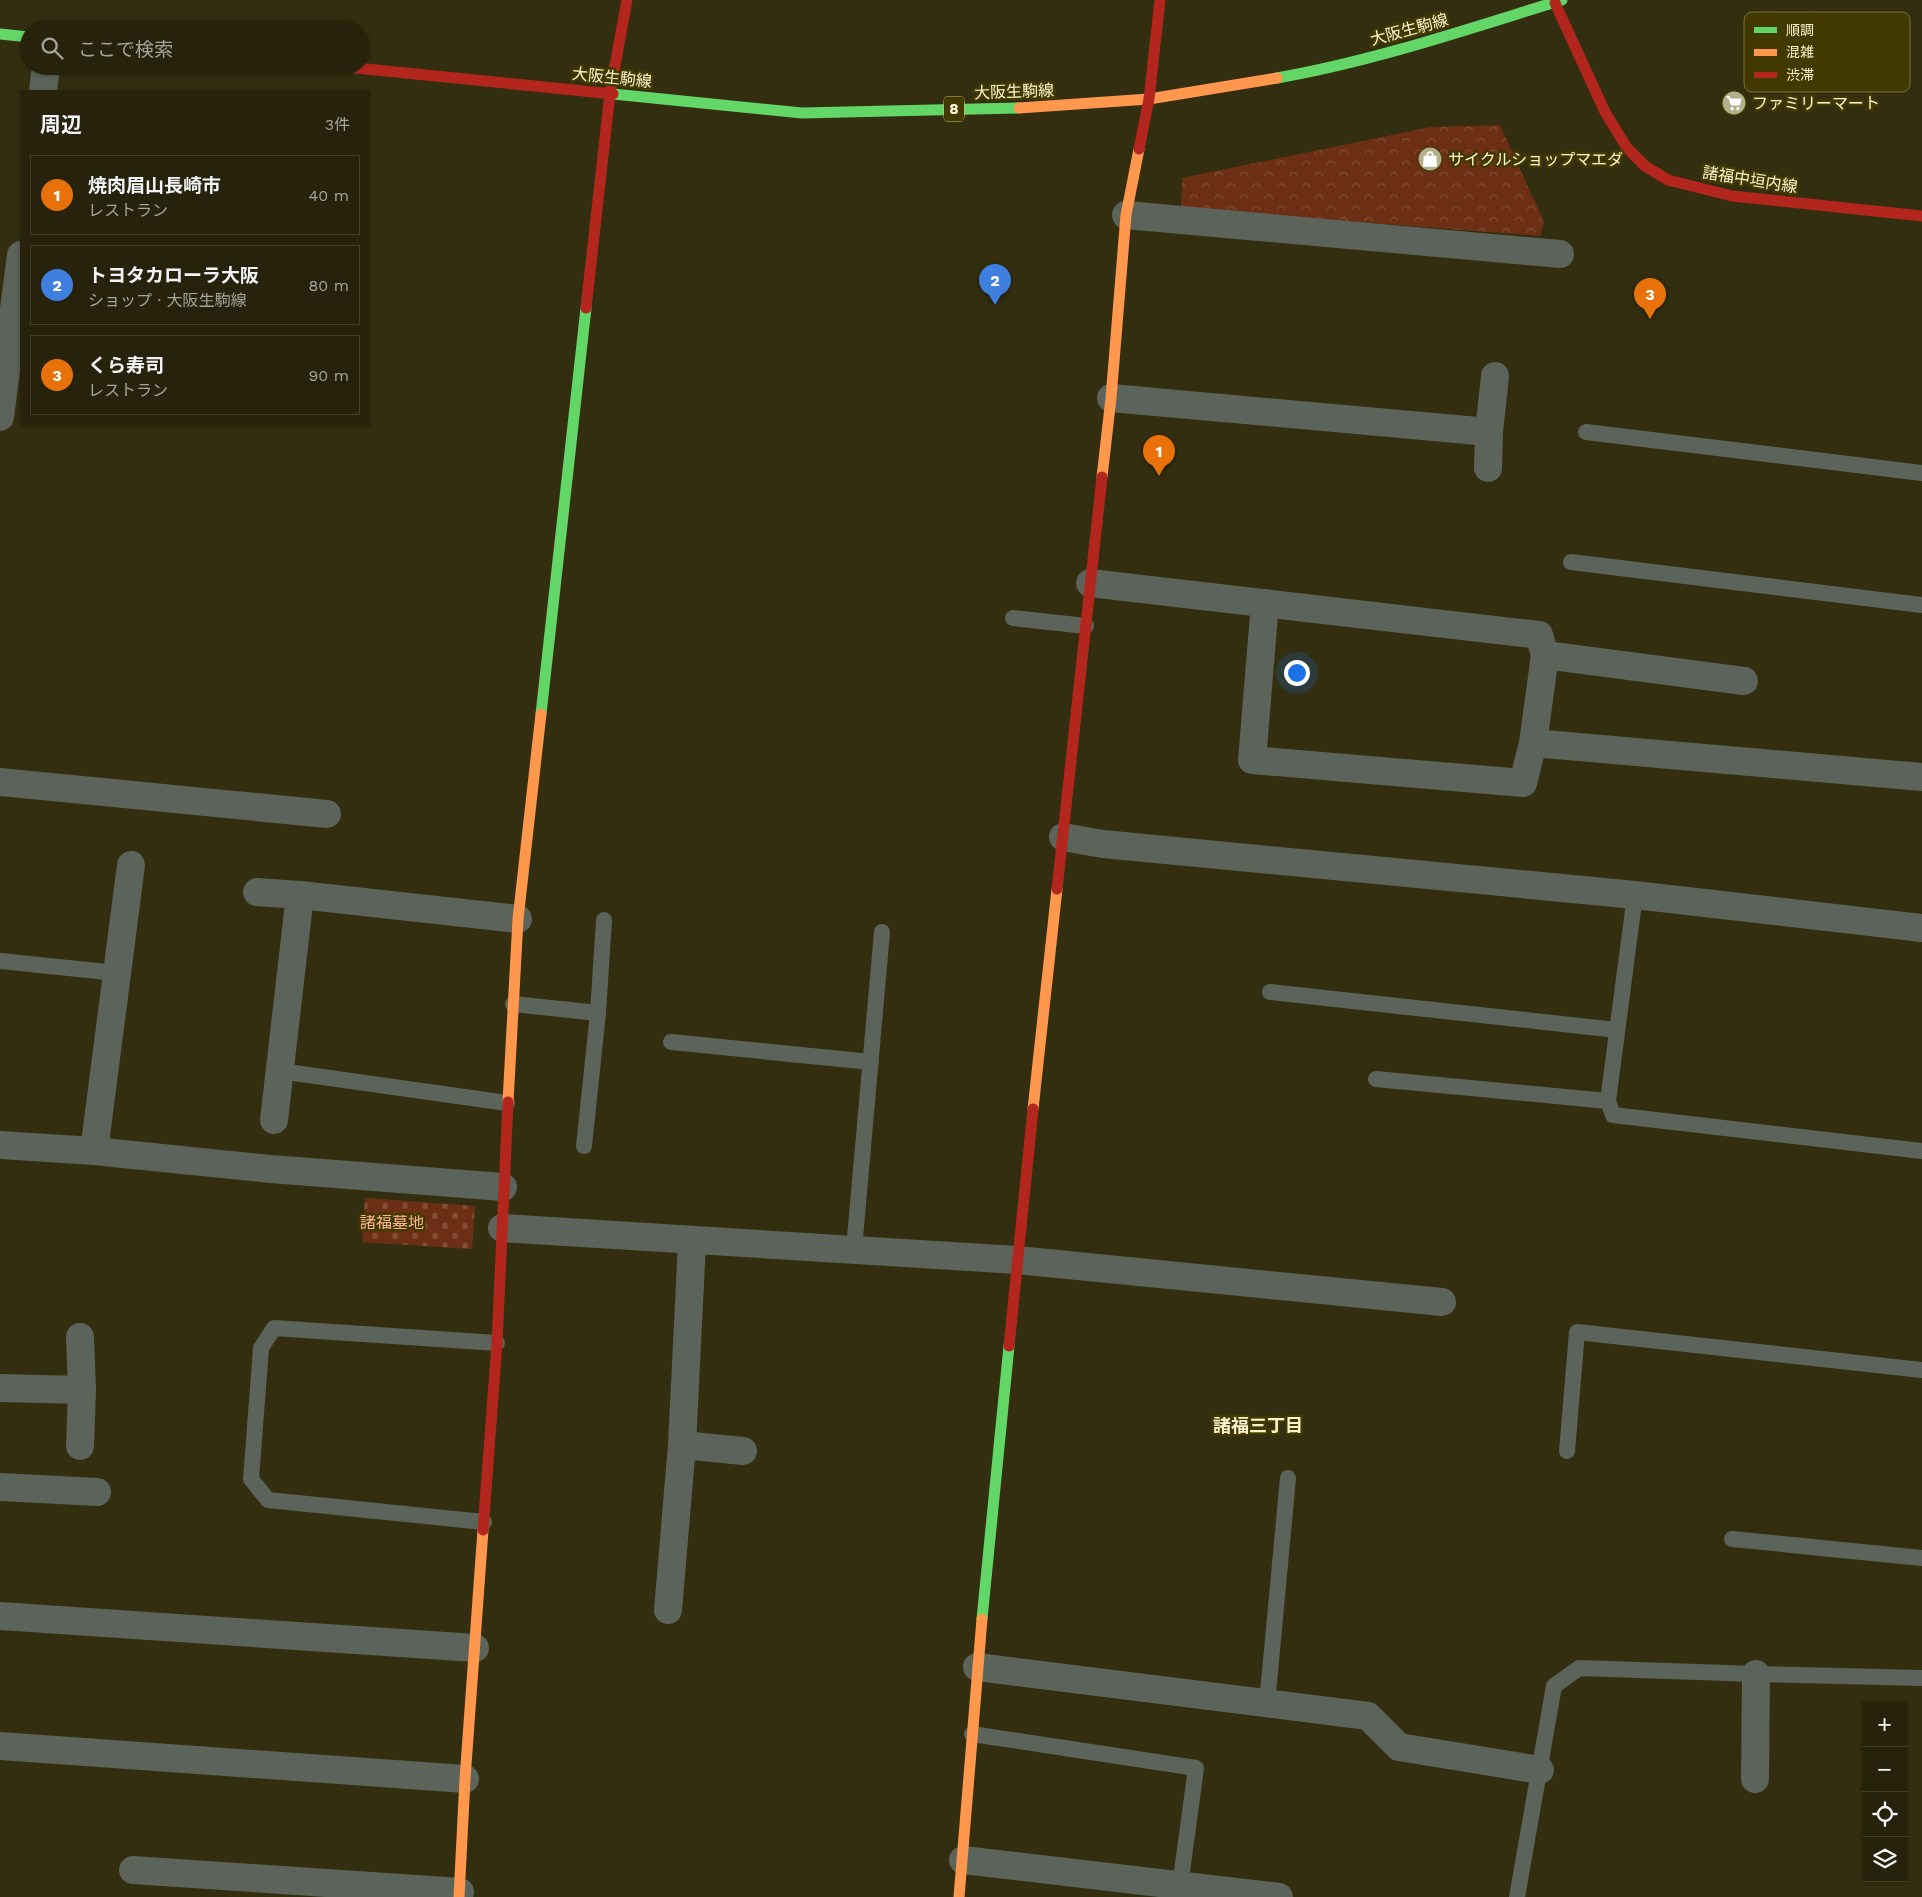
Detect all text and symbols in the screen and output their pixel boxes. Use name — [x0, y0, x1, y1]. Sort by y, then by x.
street label: 大阪生駒線 — [1368, 10, 1450, 49]
legend — [1744, 12, 1910, 92]
search box — [20, 20, 370, 75]
text: 順調 — [1786, 22, 1814, 38]
icon: search — [38, 34, 66, 62]
text: ここで検索 — [78, 38, 173, 61]
text: 混雑 — [1786, 44, 1814, 60]
street label: 大阪生駒線 — [571, 64, 653, 91]
text: 渋滞 — [1786, 67, 1814, 83]
street label: 大阪生駒線 — [974, 81, 1054, 102]
supermarket icon: ファミリーマート — [1721, 90, 1747, 116]
place label: ファミリーマート — [1752, 94, 1880, 113]
road number: 8 — [944, 96, 964, 122]
text: 周辺 — [40, 112, 82, 137]
text: 3件 — [325, 115, 350, 134]
shop icon: サイクルショップマエダ — [1417, 146, 1443, 172]
place label: サイクルショップマエダ — [1448, 150, 1623, 169]
street label: 諸福中垣内線 — [1701, 163, 1799, 196]
text: 焼肉眉山長崎市 — [88, 174, 221, 197]
text: 1 — [54, 186, 60, 205]
text: 40 m — [309, 186, 349, 205]
text: レストラン — [88, 201, 168, 220]
text: トヨタカローラ大阪 — [88, 264, 259, 287]
pin: 2 — [979, 264, 1011, 305]
text: 2 — [52, 276, 62, 295]
text: 80 m — [308, 276, 349, 295]
pin: 3 — [1634, 278, 1666, 319]
text: ショップ · 大阪生駒線 — [88, 291, 247, 310]
text: くら寿司 — [88, 354, 164, 377]
text: 3 — [52, 366, 62, 385]
text: 90 m — [308, 366, 349, 385]
text: レストラン — [88, 381, 168, 400]
pin: 1 — [1143, 435, 1175, 476]
your location — [1284, 660, 1310, 686]
park label: 諸福墓地 — [360, 1213, 424, 1232]
district label: 諸福三丁目 — [1213, 1415, 1303, 1436]
map controls — [1862, 1702, 1907, 1882]
button: + — [1862, 1702, 1907, 1747]
button: − — [1862, 1747, 1907, 1792]
button: locate — [1862, 1792, 1907, 1837]
button: layers — [1862, 1837, 1907, 1882]

